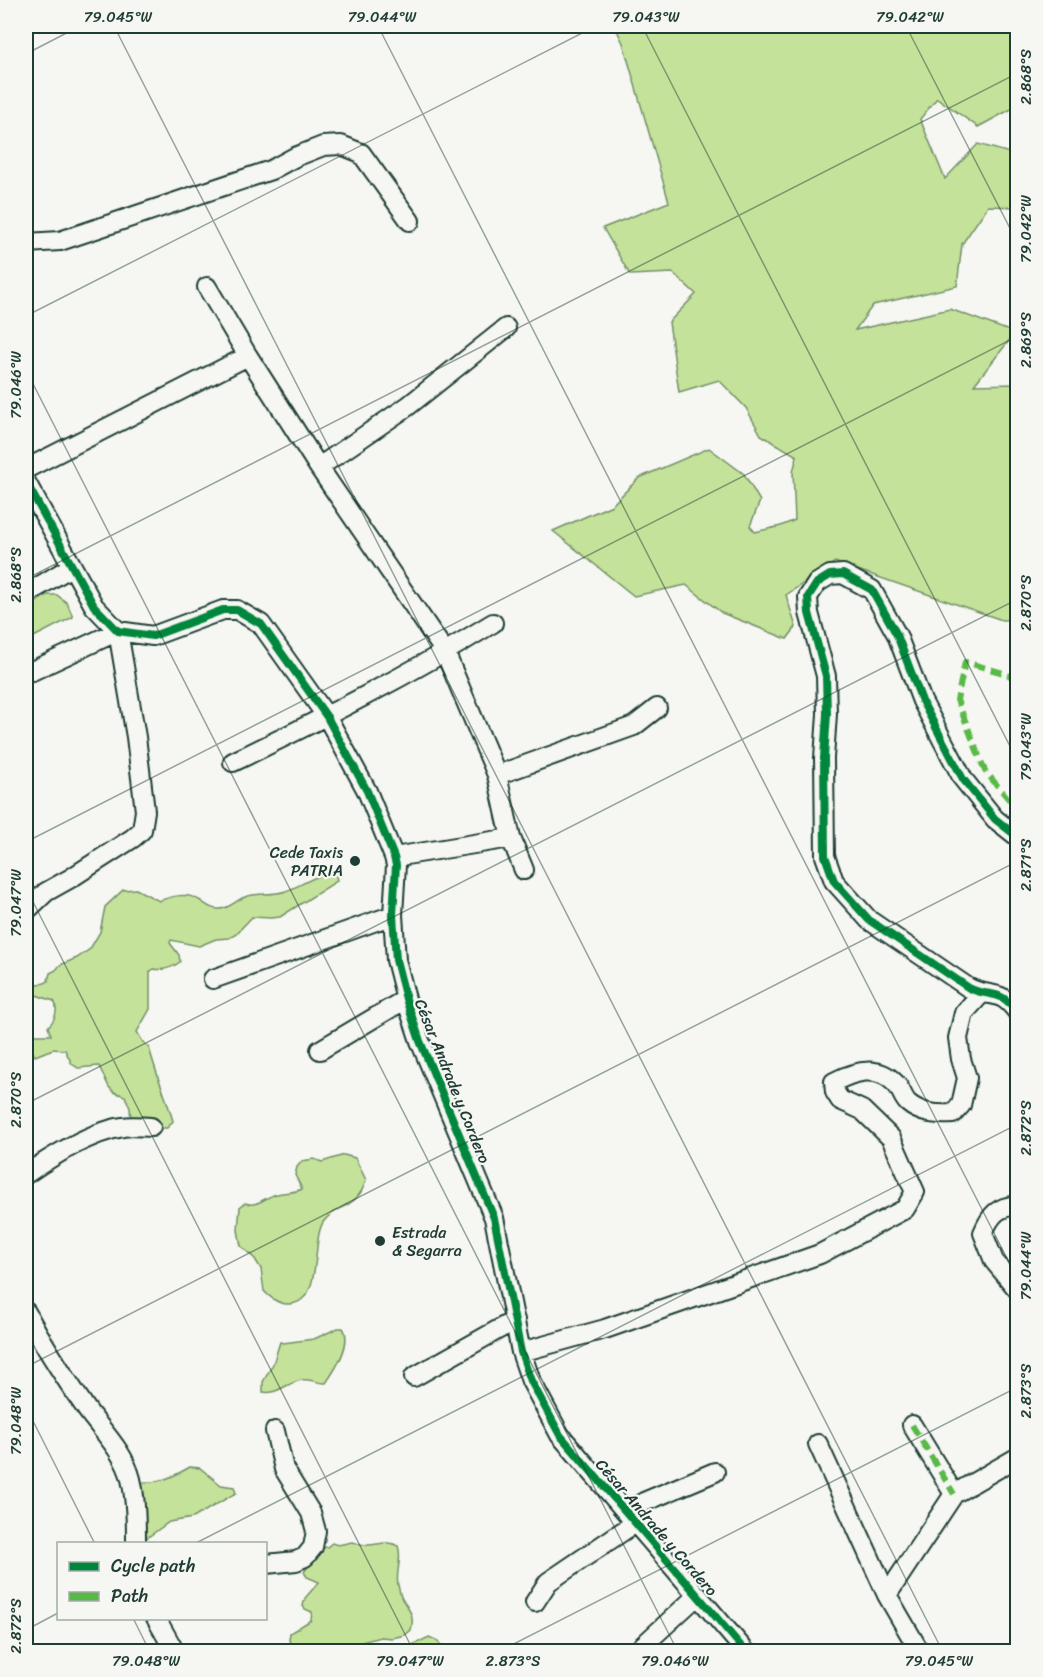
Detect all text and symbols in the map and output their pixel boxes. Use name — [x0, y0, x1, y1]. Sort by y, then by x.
text: 79.045°W — [84, 4, 153, 30]
text: 79.044°W — [348, 4, 417, 30]
text: 79.043°W — [612, 4, 680, 30]
text: 79.042°W — [876, 4, 944, 30]
text: 2.868°S — [1013, 49, 1039, 105]
text: 79.042°W — [1013, 195, 1039, 263]
text: 2.869°S — [1013, 312, 1039, 368]
text: 79.046°W — [3, 351, 29, 419]
text: 2.868°S — [3, 547, 29, 603]
text: 2.870°S — [1013, 574, 1039, 631]
text: 79.043°W — [1013, 713, 1039, 781]
place label: Cede Taxis PATRIA — [270, 838, 343, 885]
text: 2.871°S — [1013, 838, 1039, 892]
marker: Cede Taxis PATRIA — [348, 854, 362, 868]
text: 79.047°W — [3, 869, 29, 937]
street label: César Andrade y Cordero — [406, 994, 499, 1168]
text: 2.870°S — [3, 1071, 29, 1128]
text: 2.872°S — [1013, 1100, 1039, 1156]
place label: Estrada & Segarra — [392, 1218, 462, 1265]
text: 79.044°W — [1013, 1231, 1039, 1300]
marker: Estrada & Segarra — [373, 1234, 387, 1248]
text: 2.873°S — [1013, 1363, 1039, 1418]
text: 79.048°W — [3, 1386, 29, 1455]
street label: César Andrade y Cordero — [588, 1452, 725, 1603]
legend — [57, 1542, 267, 1620]
text: Cycle path — [111, 1550, 195, 1582]
text: Path — [111, 1580, 148, 1612]
text: 2.872°S — [3, 1598, 29, 1654]
text: 79.048°W — [112, 1648, 181, 1674]
text: 79.047°W — [376, 1648, 444, 1674]
text: 2.873°S — [486, 1648, 541, 1674]
text: 79.046°W — [641, 1648, 709, 1674]
text: 79.045°W — [905, 1648, 974, 1674]

